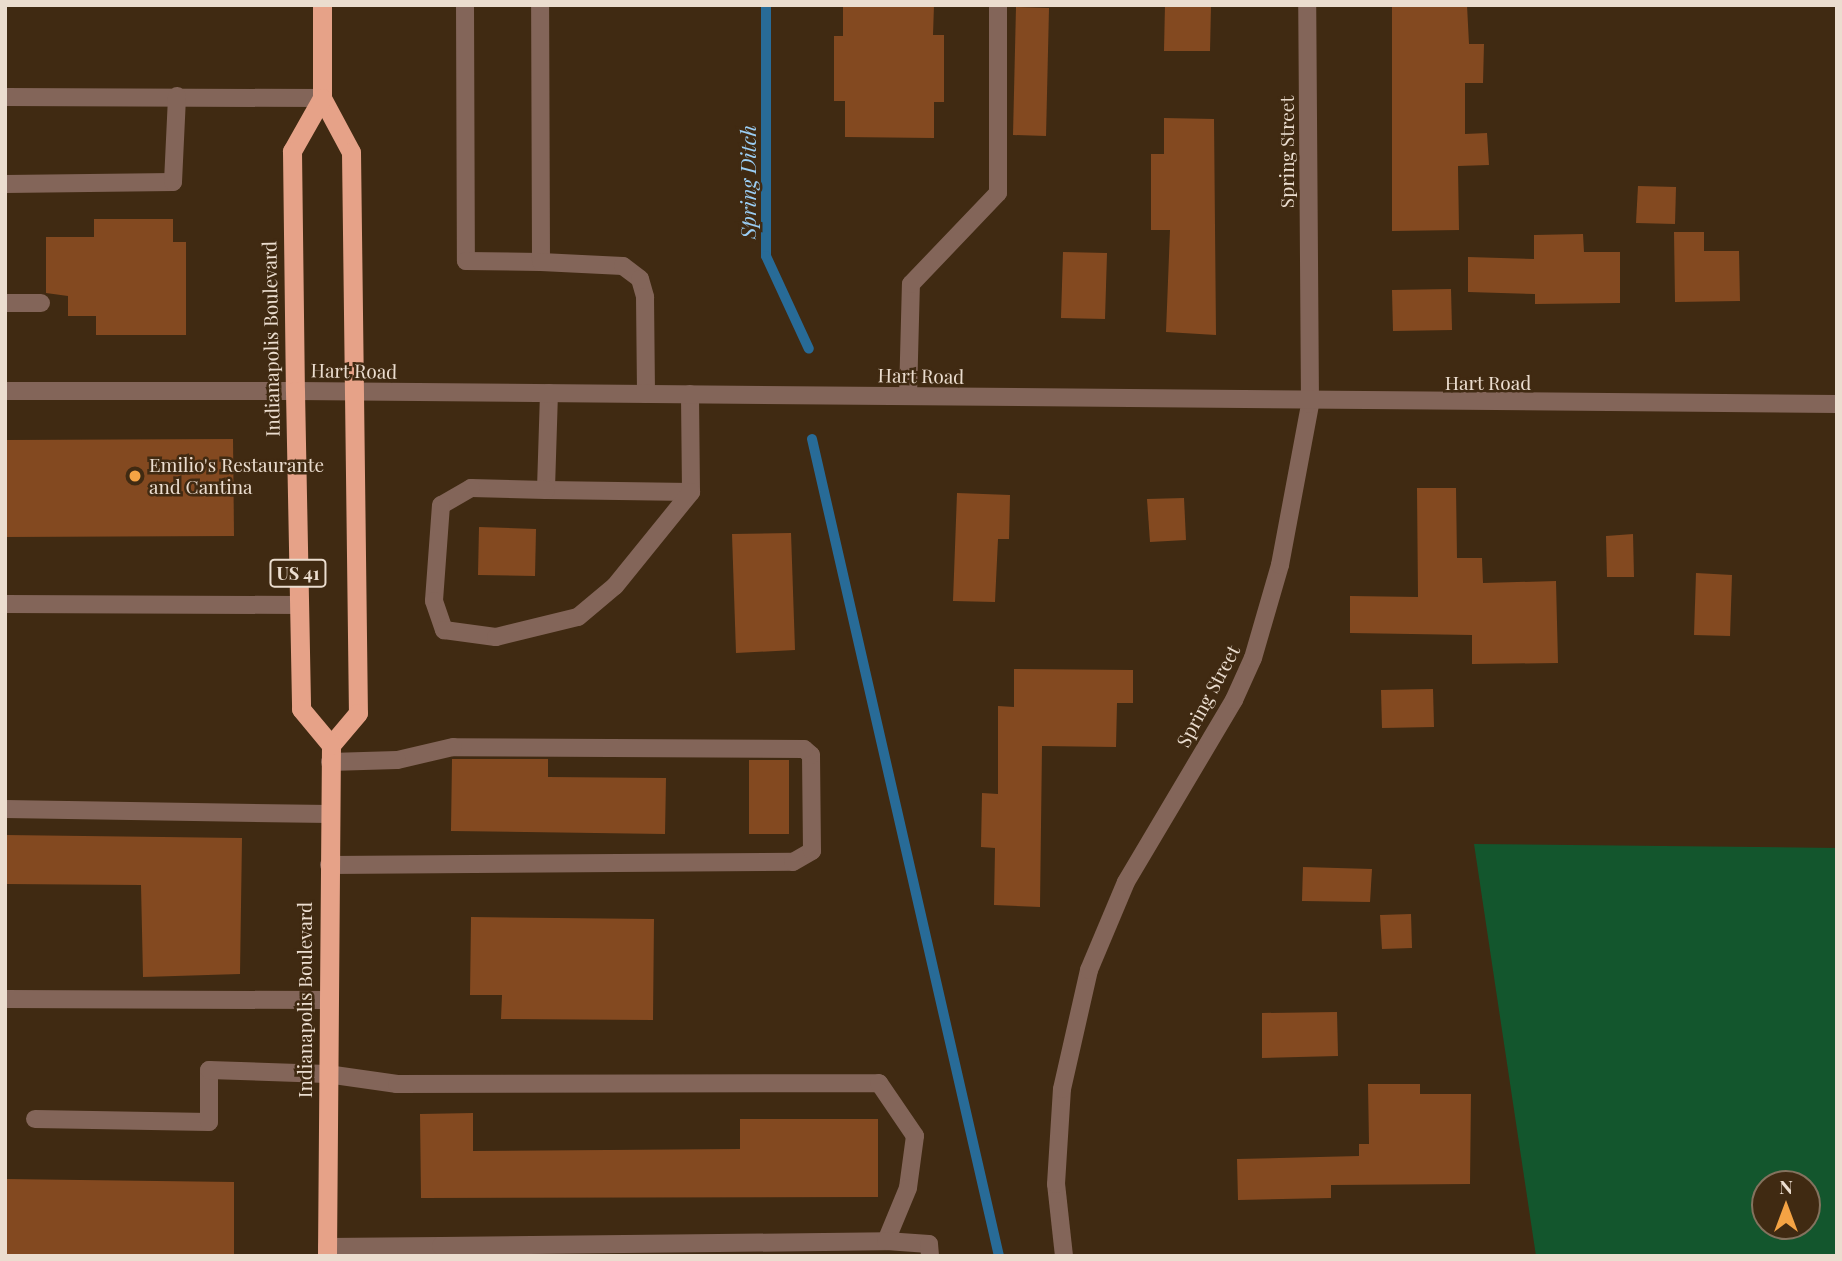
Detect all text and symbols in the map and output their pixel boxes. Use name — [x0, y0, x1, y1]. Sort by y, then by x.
street label: Spring Street — [1276, 96, 1298, 208]
water label: Spring Ditch — [734, 125, 760, 239]
street label: Indianapolis Boulevard — [258, 241, 284, 437]
street label: Hart Road — [310, 359, 398, 383]
street label: Hart Road — [877, 364, 965, 388]
street label: Hart Road — [1445, 372, 1531, 394]
place label: Emilio's Restaurante and Cantina — [149, 454, 324, 498]
marker: Emilio's Restaurante and Cantina — [127, 468, 143, 484]
road number: US 41 — [268, 558, 328, 588]
street label: Spring Street — [1172, 641, 1244, 751]
street label: Indianapolis Boulevard — [294, 902, 316, 1098]
north arrow — [1751, 1170, 1821, 1240]
text: N — [1779, 1173, 1793, 1199]

